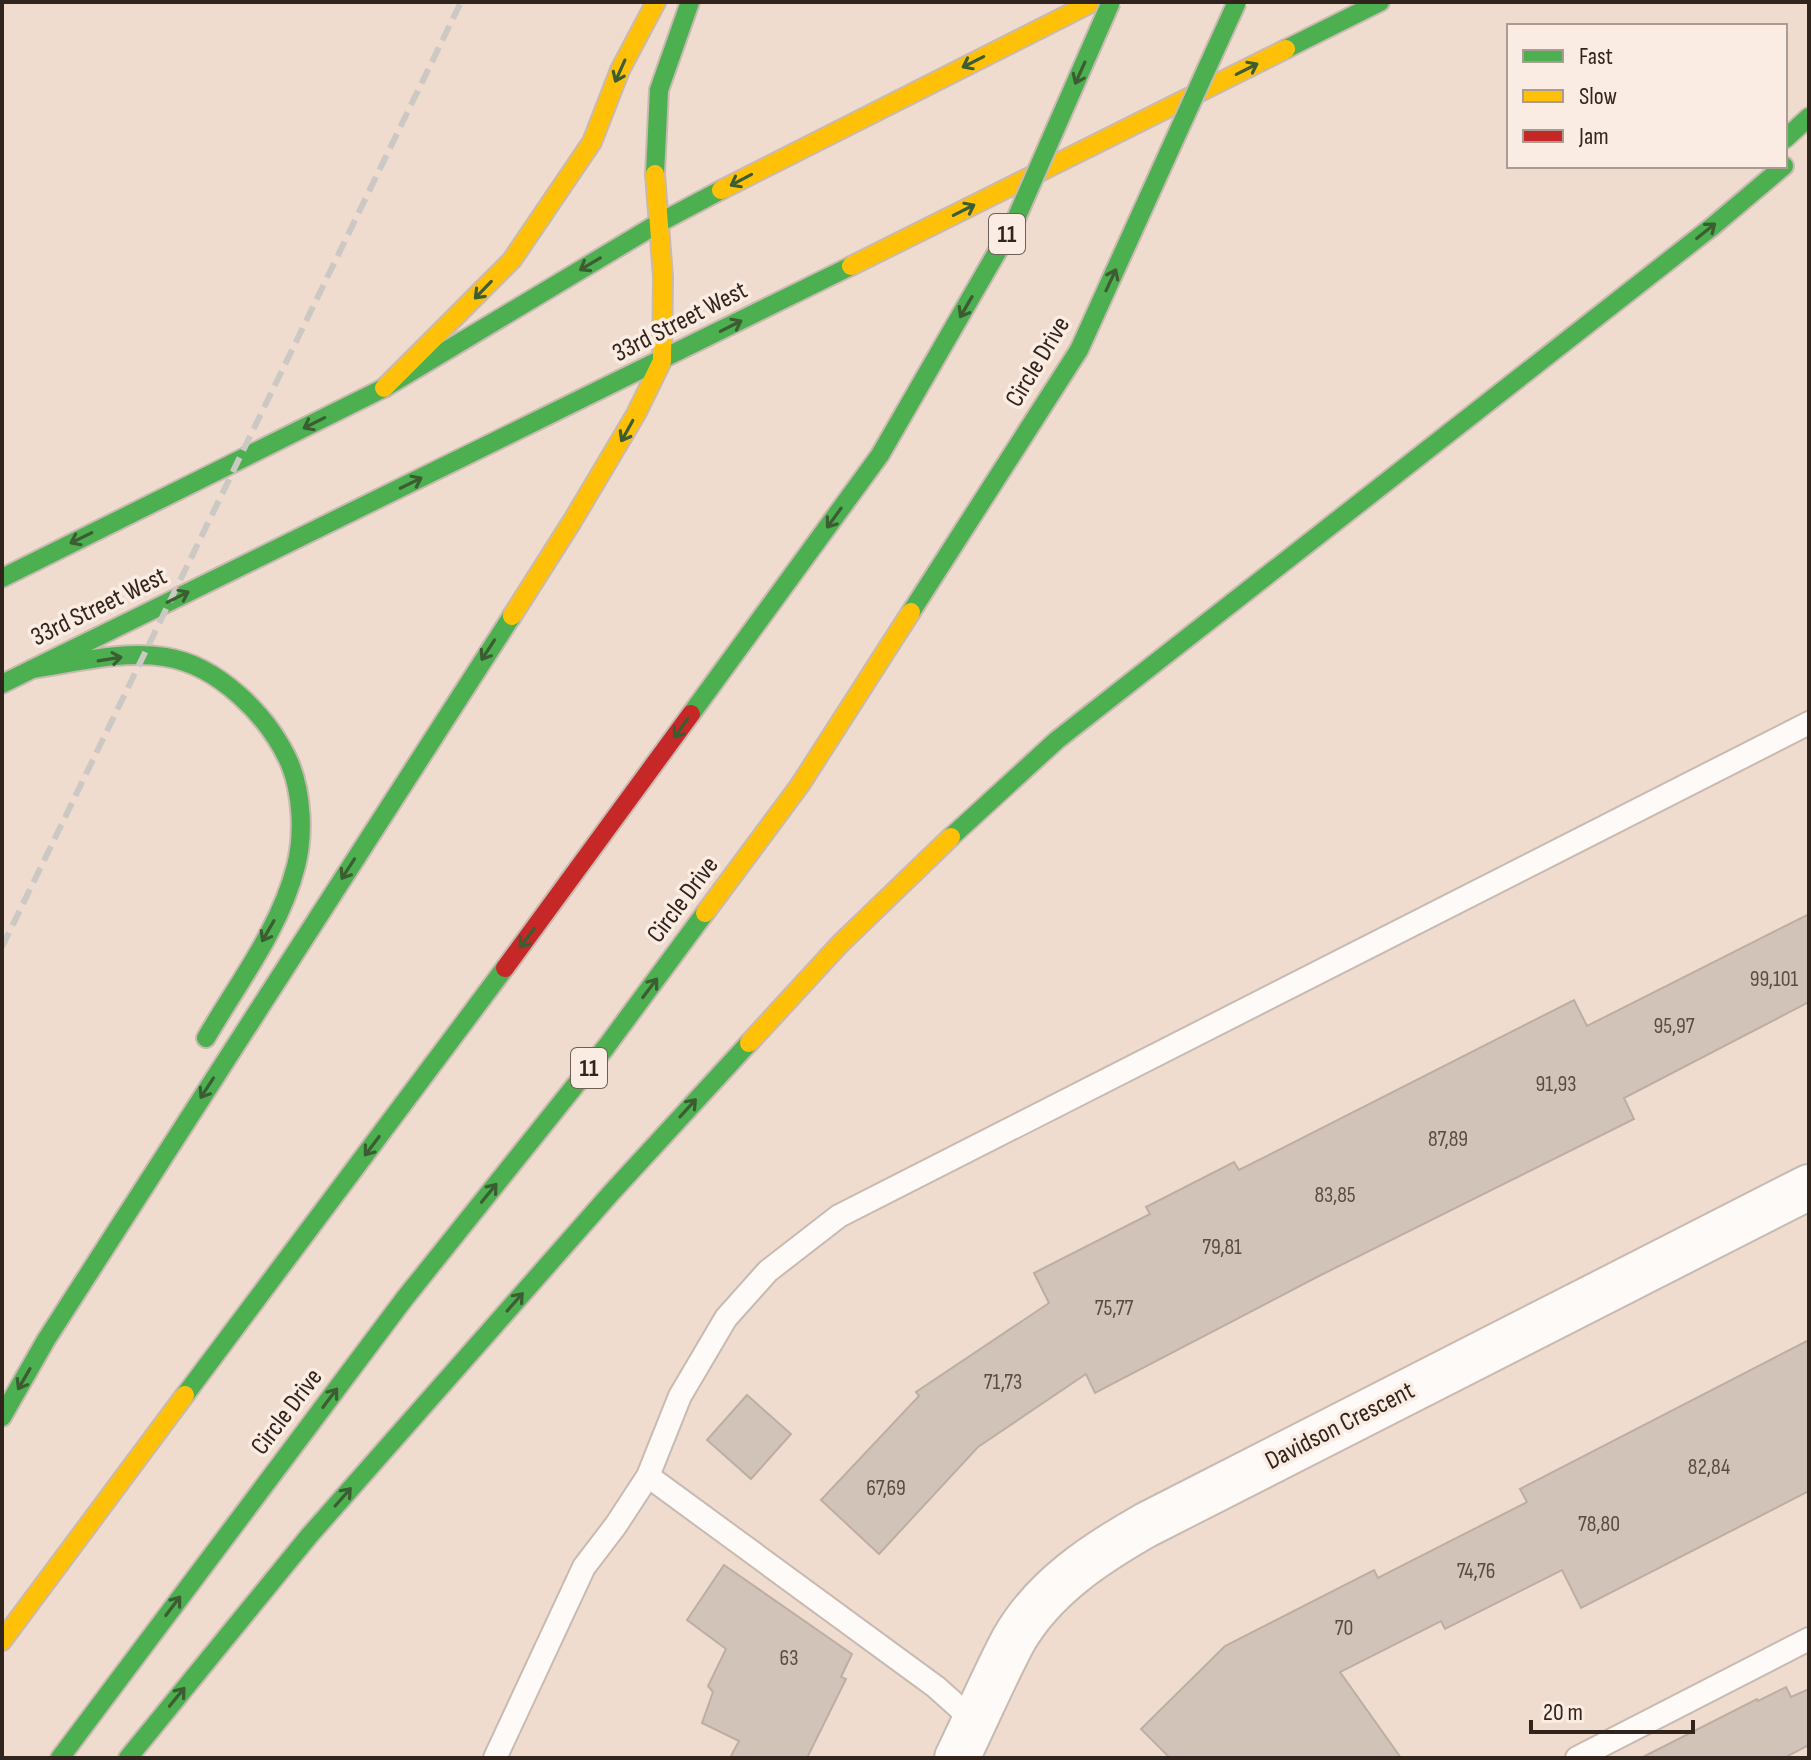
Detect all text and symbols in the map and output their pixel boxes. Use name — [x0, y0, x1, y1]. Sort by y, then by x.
legend — [1507, 24, 1787, 168]
text: Fast — [1579, 42, 1613, 71]
one-way arrow — [961, 55, 985, 70]
one-way arrow — [612, 59, 627, 83]
one-way arrow — [1234, 60, 1258, 76]
one-way arrow — [1072, 61, 1087, 85]
text: Slow — [1579, 82, 1617, 111]
text: Jam — [1578, 122, 1609, 151]
one-way arrow — [730, 172, 754, 188]
one-way arrow — [951, 202, 975, 217]
road number: 11 — [989, 214, 1025, 254]
one-way arrow — [1695, 223, 1716, 240]
one-way arrow — [579, 257, 602, 273]
one-way arrow — [1105, 268, 1120, 292]
street label: 33rd Street West — [607, 275, 753, 369]
one-way arrow — [474, 280, 493, 299]
one-way arrow — [958, 294, 973, 318]
street label: Circle Drive — [999, 311, 1077, 413]
one-way arrow — [719, 318, 743, 333]
one-way arrow — [303, 416, 327, 431]
one-way arrow — [619, 418, 634, 442]
one-way arrow — [399, 475, 423, 491]
one-way arrow — [826, 507, 843, 528]
one-way arrow — [70, 531, 94, 547]
street label: 33rd Street West — [26, 561, 172, 653]
one-way arrow — [165, 589, 189, 605]
one-way arrow — [480, 639, 496, 661]
one-way arrow — [97, 651, 122, 666]
one-way arrow — [673, 717, 690, 738]
street label: Circle Drive — [641, 851, 725, 949]
one-way arrow — [339, 857, 355, 880]
one-way arrow — [260, 919, 275, 943]
one-way arrow — [519, 926, 536, 948]
house number: 99,101 — [1750, 966, 1799, 993]
one-way arrow — [641, 978, 658, 999]
house number: 95,97 — [1653, 1013, 1695, 1040]
road number: 11 — [571, 1048, 607, 1088]
house number: 91,93 — [1536, 1071, 1576, 1098]
one-way arrow — [199, 1076, 215, 1099]
one-way arrow — [678, 1098, 697, 1119]
house number: 87,89 — [1428, 1126, 1468, 1153]
one-way arrow — [363, 1135, 380, 1156]
one-way arrow — [480, 1182, 498, 1203]
house number: 83,85 — [1314, 1182, 1356, 1209]
house number: 79,81 — [1202, 1234, 1242, 1261]
one-way arrow — [505, 1292, 523, 1312]
house number: 75,77 — [1095, 1295, 1134, 1322]
street label: Circle Drive — [245, 1363, 329, 1461]
one-way arrow — [16, 1367, 32, 1390]
house number: 71,73 — [984, 1369, 1022, 1396]
street label: Davidson Crescent — [1260, 1375, 1420, 1477]
one-way arrow — [321, 1388, 338, 1409]
house number: 82,84 — [1688, 1454, 1730, 1481]
house number: 67,69 — [866, 1475, 906, 1502]
one-way arrow — [334, 1488, 352, 1508]
house number: 78,80 — [1578, 1511, 1620, 1538]
house number: 74,76 — [1457, 1558, 1495, 1585]
one-way arrow — [165, 1595, 182, 1617]
house number: 70 — [1335, 1615, 1353, 1642]
house number: 63 — [780, 1645, 798, 1672]
scale bar — [1531, 1684, 1693, 1734]
one-way arrow — [168, 1687, 186, 1708]
text: 20 m — [1543, 1698, 1583, 1727]

